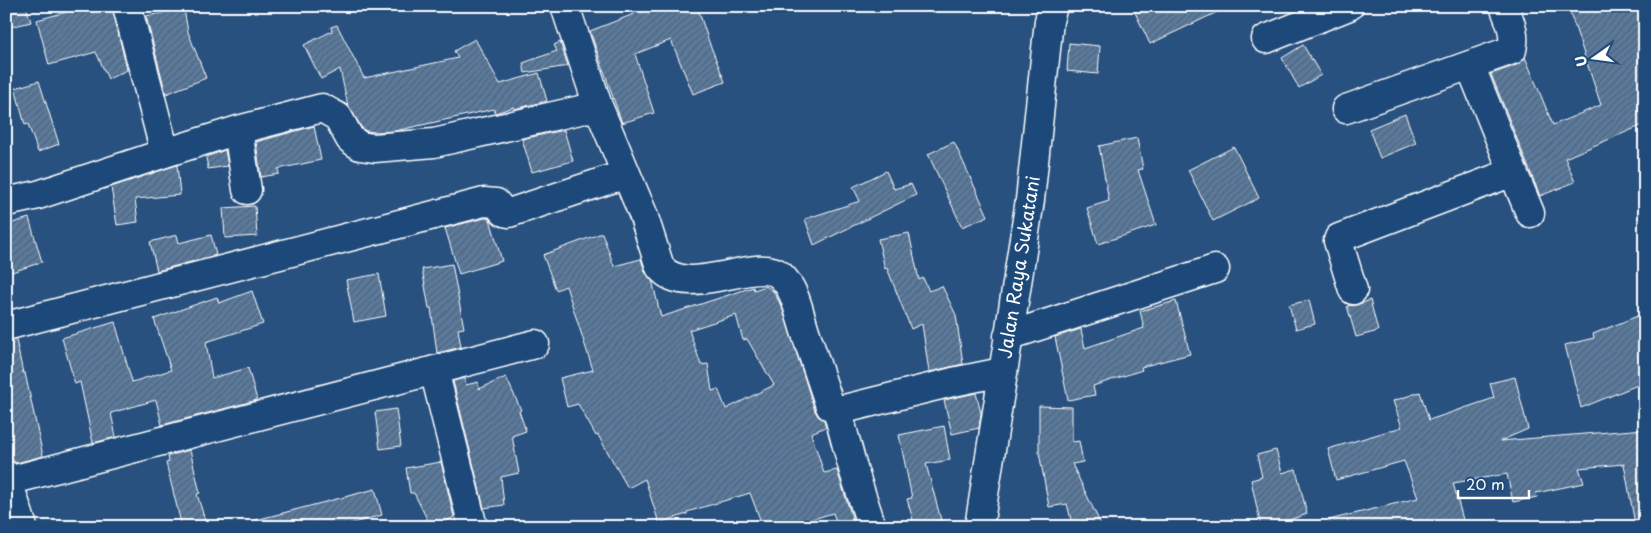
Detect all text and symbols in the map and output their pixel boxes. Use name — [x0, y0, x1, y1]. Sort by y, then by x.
north arrow — [1568, 32, 1618, 82]
text: U — [1569, 54, 1592, 69]
street label: Jalan Raya Sukatani — [990, 174, 1046, 360]
scale bar — [1458, 468, 1530, 500]
text: 20 m — [1466, 472, 1505, 495]

